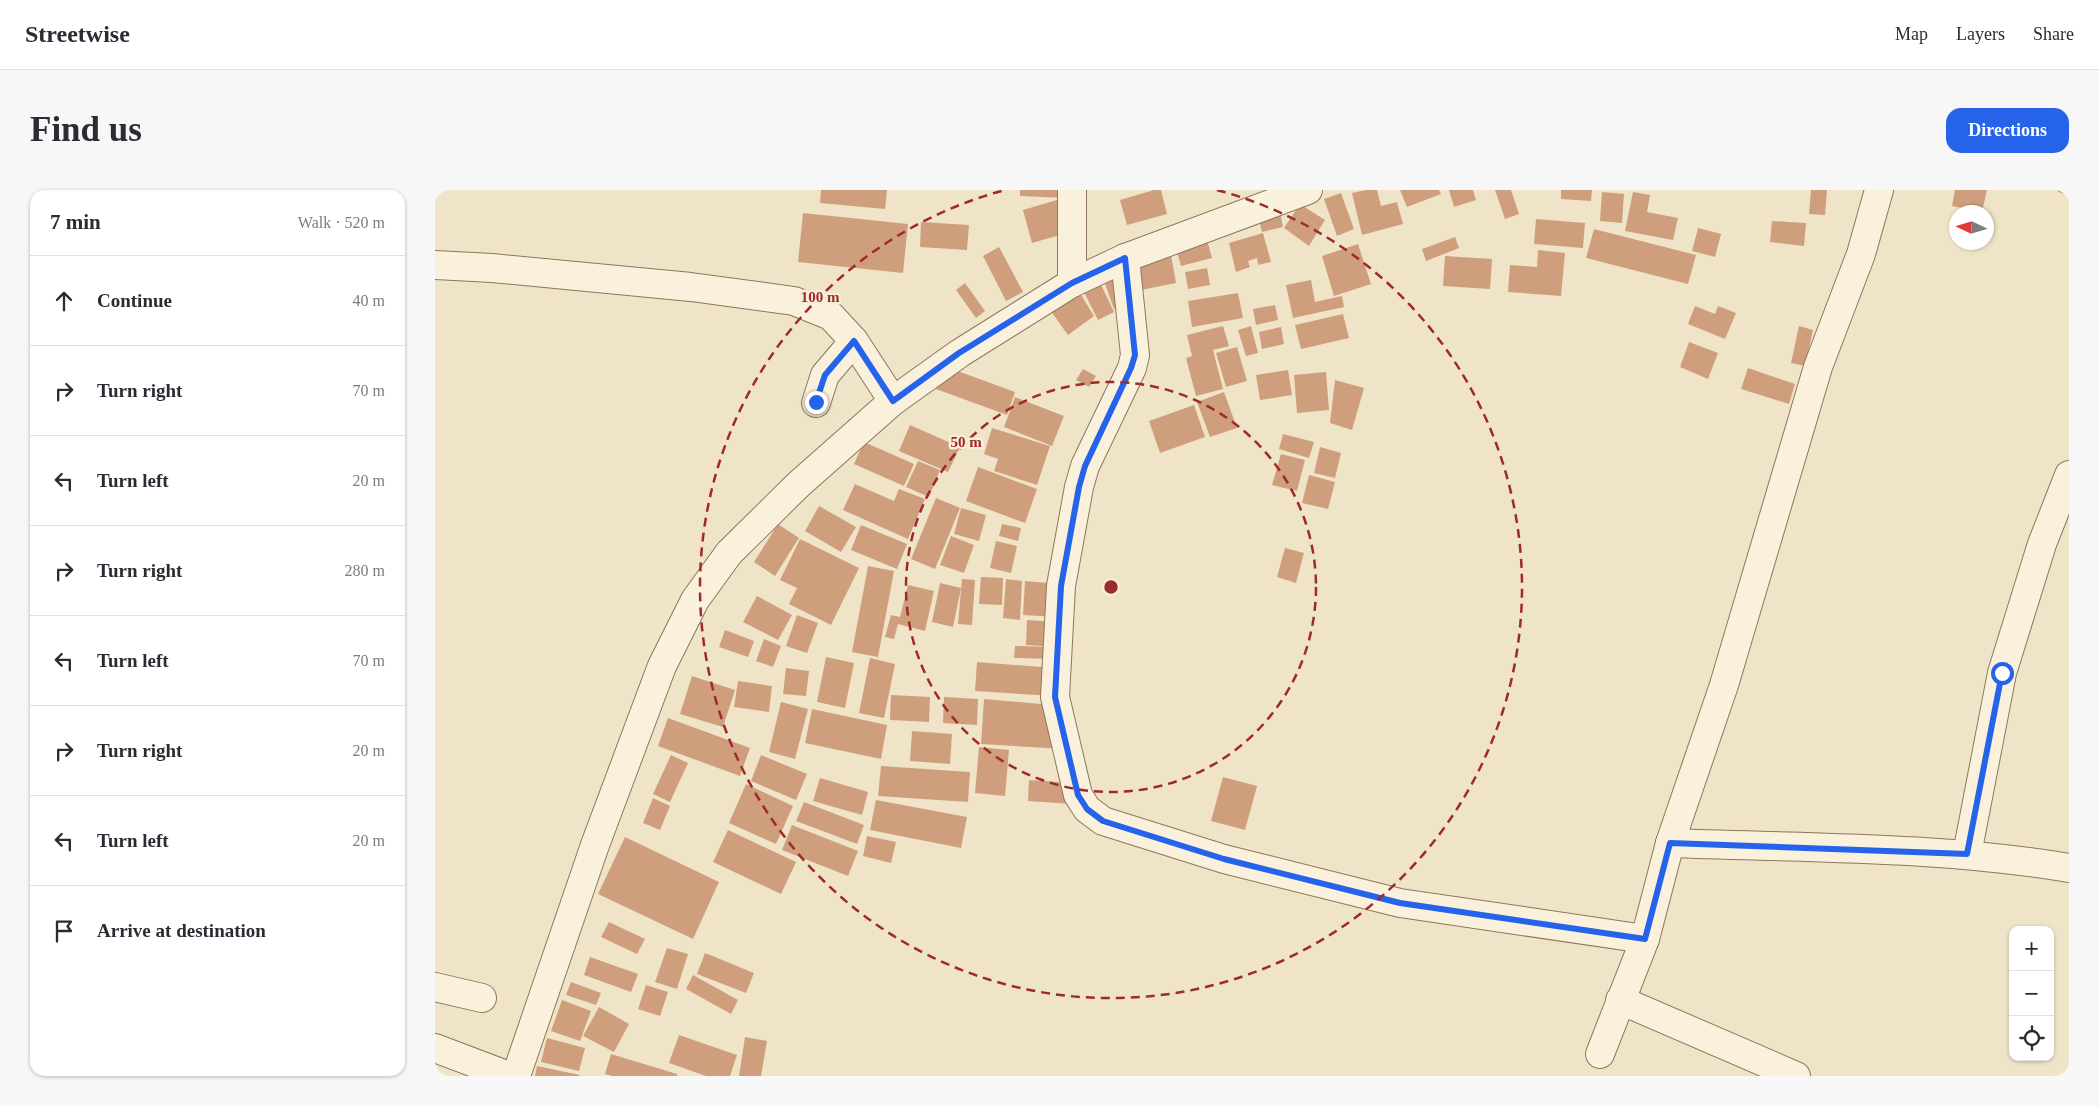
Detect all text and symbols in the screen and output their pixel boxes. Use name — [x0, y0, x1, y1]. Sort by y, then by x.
text: Streetwise — [25, 21, 130, 47]
text: Map — [1895, 24, 1928, 44]
text: Layers — [1956, 24, 2005, 44]
text: Share — [2033, 24, 2074, 44]
button: Directions — [1946, 108, 2069, 153]
text: Find us — [30, 110, 142, 149]
north arrow — [1949, 205, 1994, 250]
text: 7 min — [50, 210, 101, 234]
text: Walk · 520 m — [298, 214, 385, 231]
icon: ahead — [50, 287, 78, 315]
text: 100 m — [801, 289, 840, 305]
text: Continue — [97, 290, 172, 311]
text: 40 m — [353, 292, 385, 309]
icon: right — [50, 377, 78, 405]
text: Turn right — [97, 380, 182, 401]
text: 70 m — [353, 382, 385, 399]
route end — [805, 391, 828, 414]
text: 50 m — [950, 434, 982, 450]
icon: left — [50, 467, 78, 495]
text: Turn left — [97, 470, 169, 491]
text: 20 m — [353, 472, 385, 489]
icon: right — [50, 557, 78, 585]
text: Turn right — [97, 560, 182, 581]
text: 280 m — [345, 562, 385, 579]
centre of rings — [1102, 578, 1120, 596]
icon: left — [50, 647, 78, 675]
text: Turn left — [97, 650, 169, 671]
text: 70 m — [353, 652, 385, 669]
route start — [1991, 662, 2014, 685]
icon: right — [50, 737, 78, 765]
text: Turn right — [97, 740, 182, 761]
text: 20 m — [353, 742, 385, 759]
icon: left — [50, 827, 78, 855]
text: Turn left — [97, 830, 169, 851]
text: 20 m — [353, 832, 385, 849]
icon: arrive — [50, 917, 78, 945]
text: Arrive at destination — [97, 920, 266, 941]
map controls — [2009, 926, 2054, 1061]
button: + — [2009, 926, 2054, 971]
button: − — [2009, 971, 2054, 1016]
button: locate — [2009, 1016, 2054, 1061]

